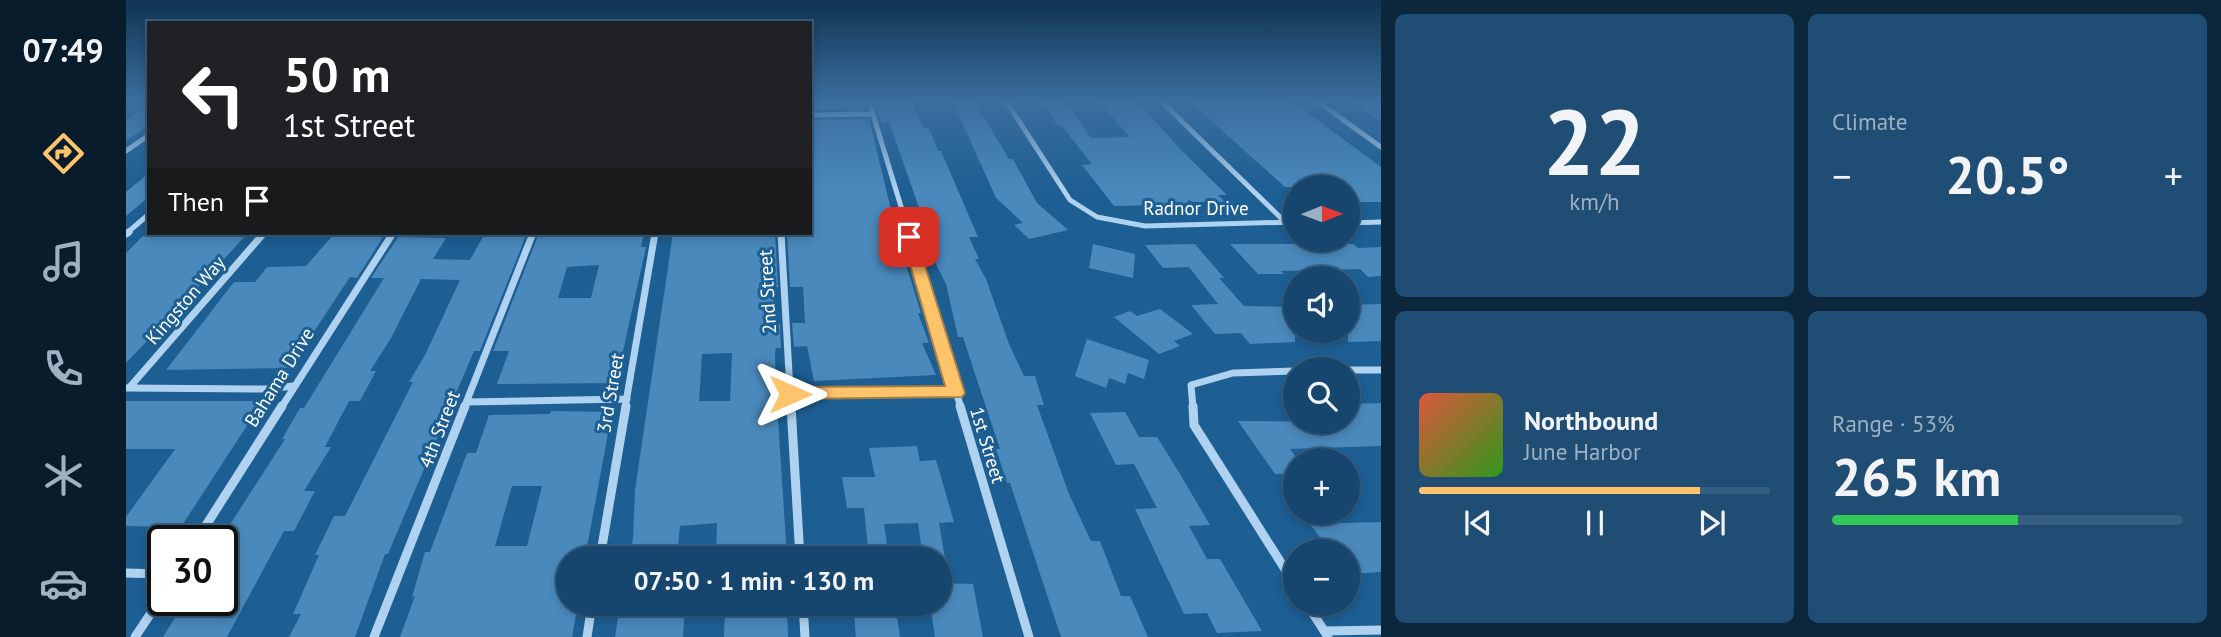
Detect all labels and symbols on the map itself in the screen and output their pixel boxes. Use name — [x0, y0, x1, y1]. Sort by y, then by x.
north arrow — [1283, 175, 1360, 252]
street label: Radnor Drive — [1143, 196, 1249, 220]
pin — [879, 207, 939, 267]
street label: 2nd Street — [753, 249, 781, 335]
street label: Kingston Way — [140, 250, 230, 349]
street label: Bahama Drive — [239, 323, 319, 431]
street label: 3rd Street — [591, 351, 629, 435]
position arrow — [753, 357, 827, 431]
street label: 4th Street — [413, 386, 465, 471]
street label: 1st Street — [965, 404, 1011, 487]
speed limit sign: 30 — [147, 525, 238, 616]

